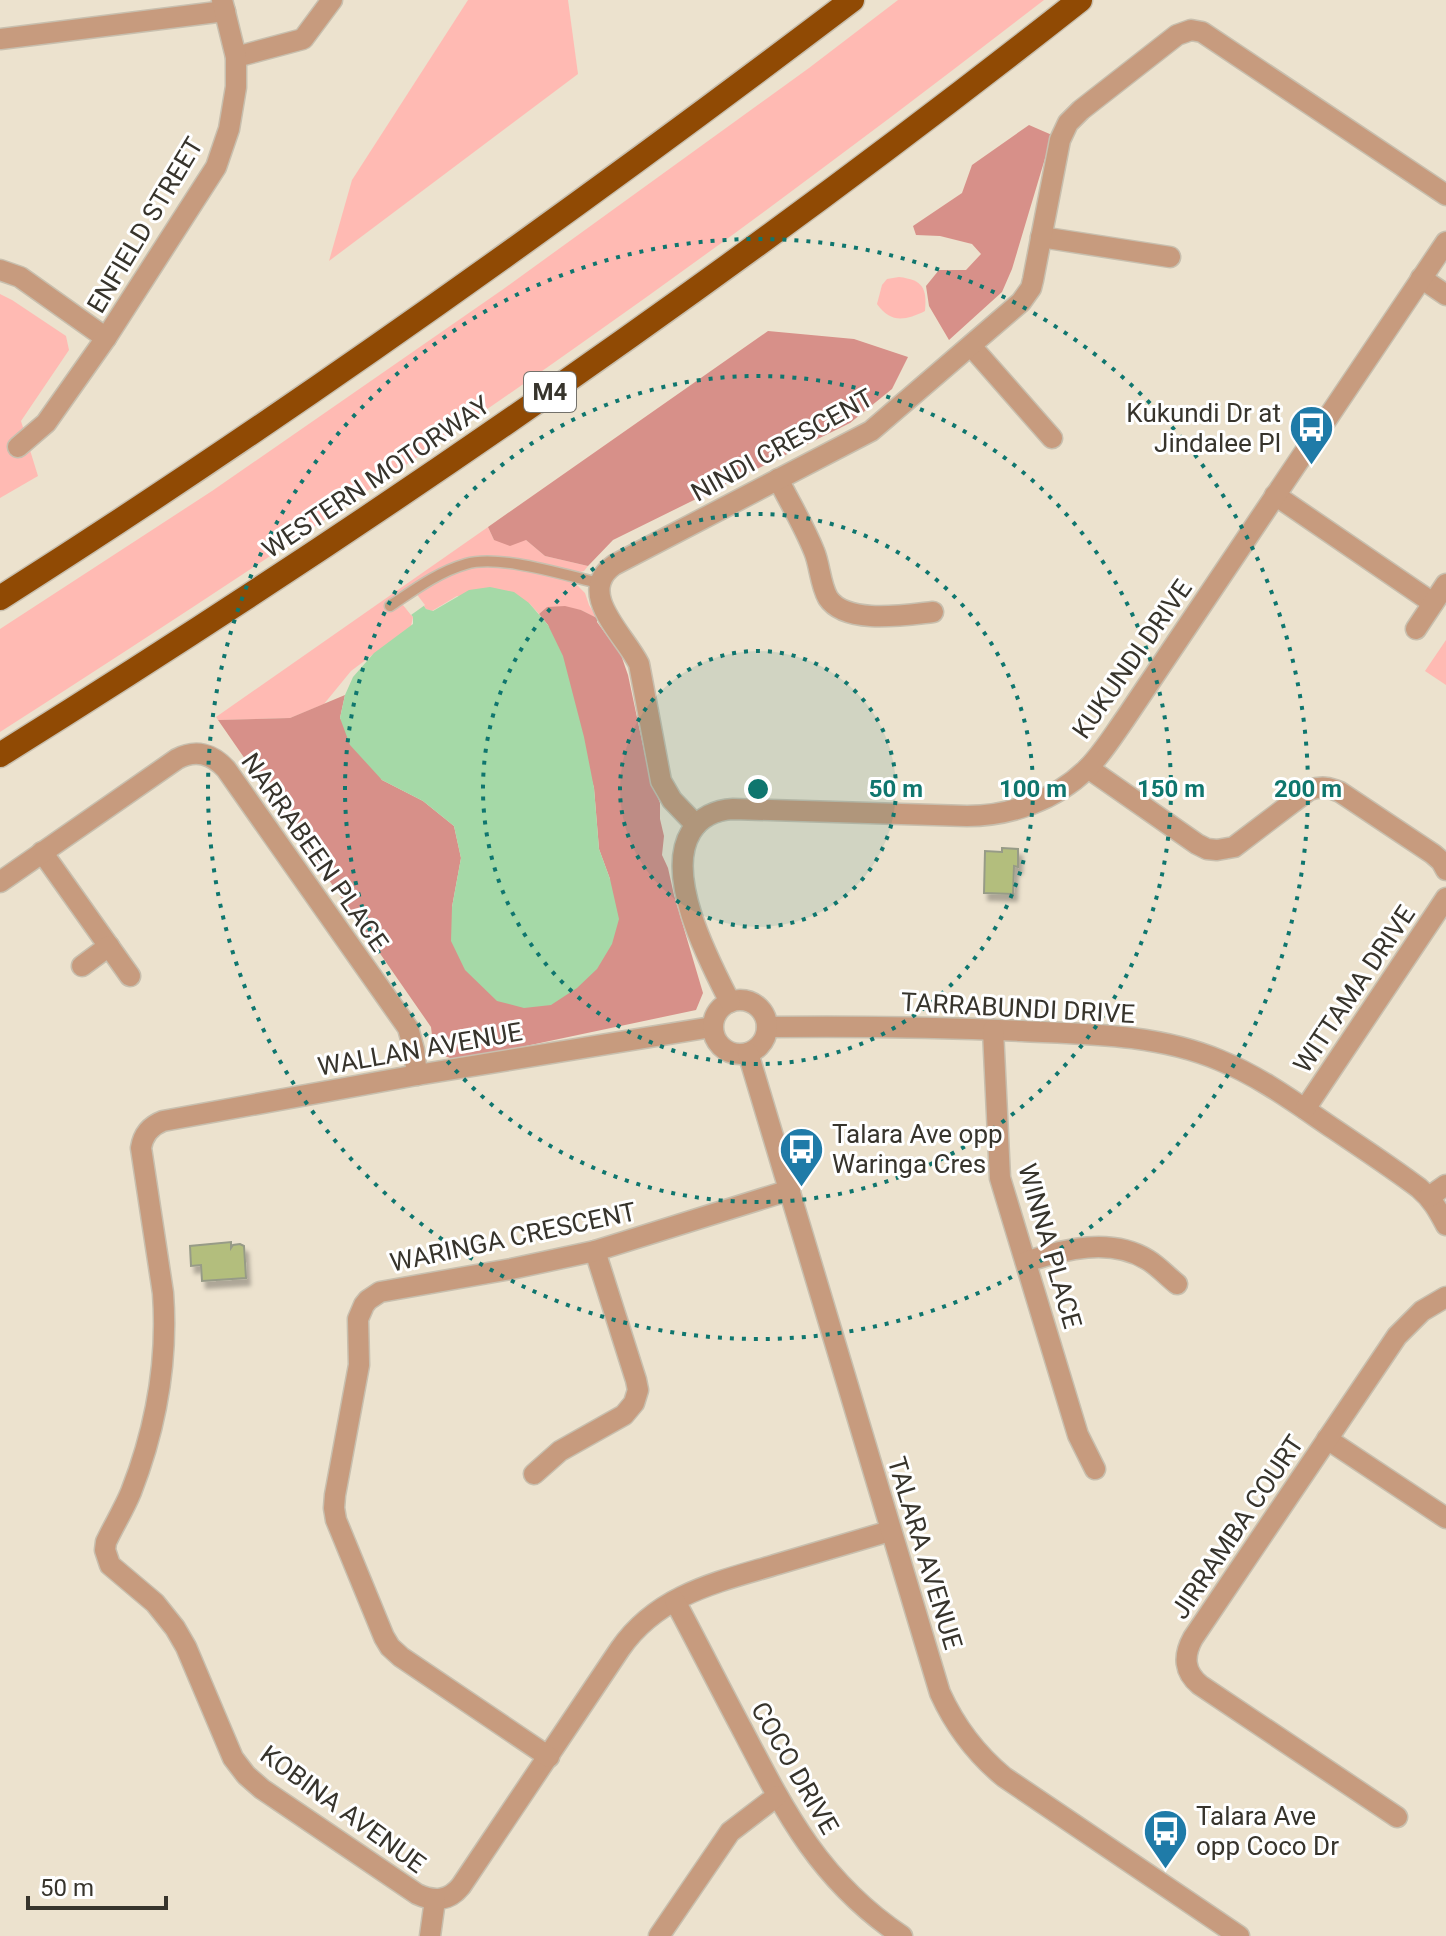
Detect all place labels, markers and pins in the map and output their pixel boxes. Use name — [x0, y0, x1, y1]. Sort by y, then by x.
place label: Kukundi Dr at Jindalee Pl — [1126, 398, 1281, 458]
bus stop icon: Kukundi Dr at Jindalee Pl — [1288, 404, 1336, 467]
centre of rings — [744, 775, 772, 803]
place label: Talara Ave opp Waringa Cres — [832, 1119, 1003, 1179]
bus stop icon: Talara Ave opp Waringa Cres — [777, 1125, 825, 1188]
place label: Talara Ave opp Coco Dr — [1196, 1801, 1339, 1861]
bus stop icon: Talara Ave opp Coco Dr — [1141, 1807, 1189, 1870]

